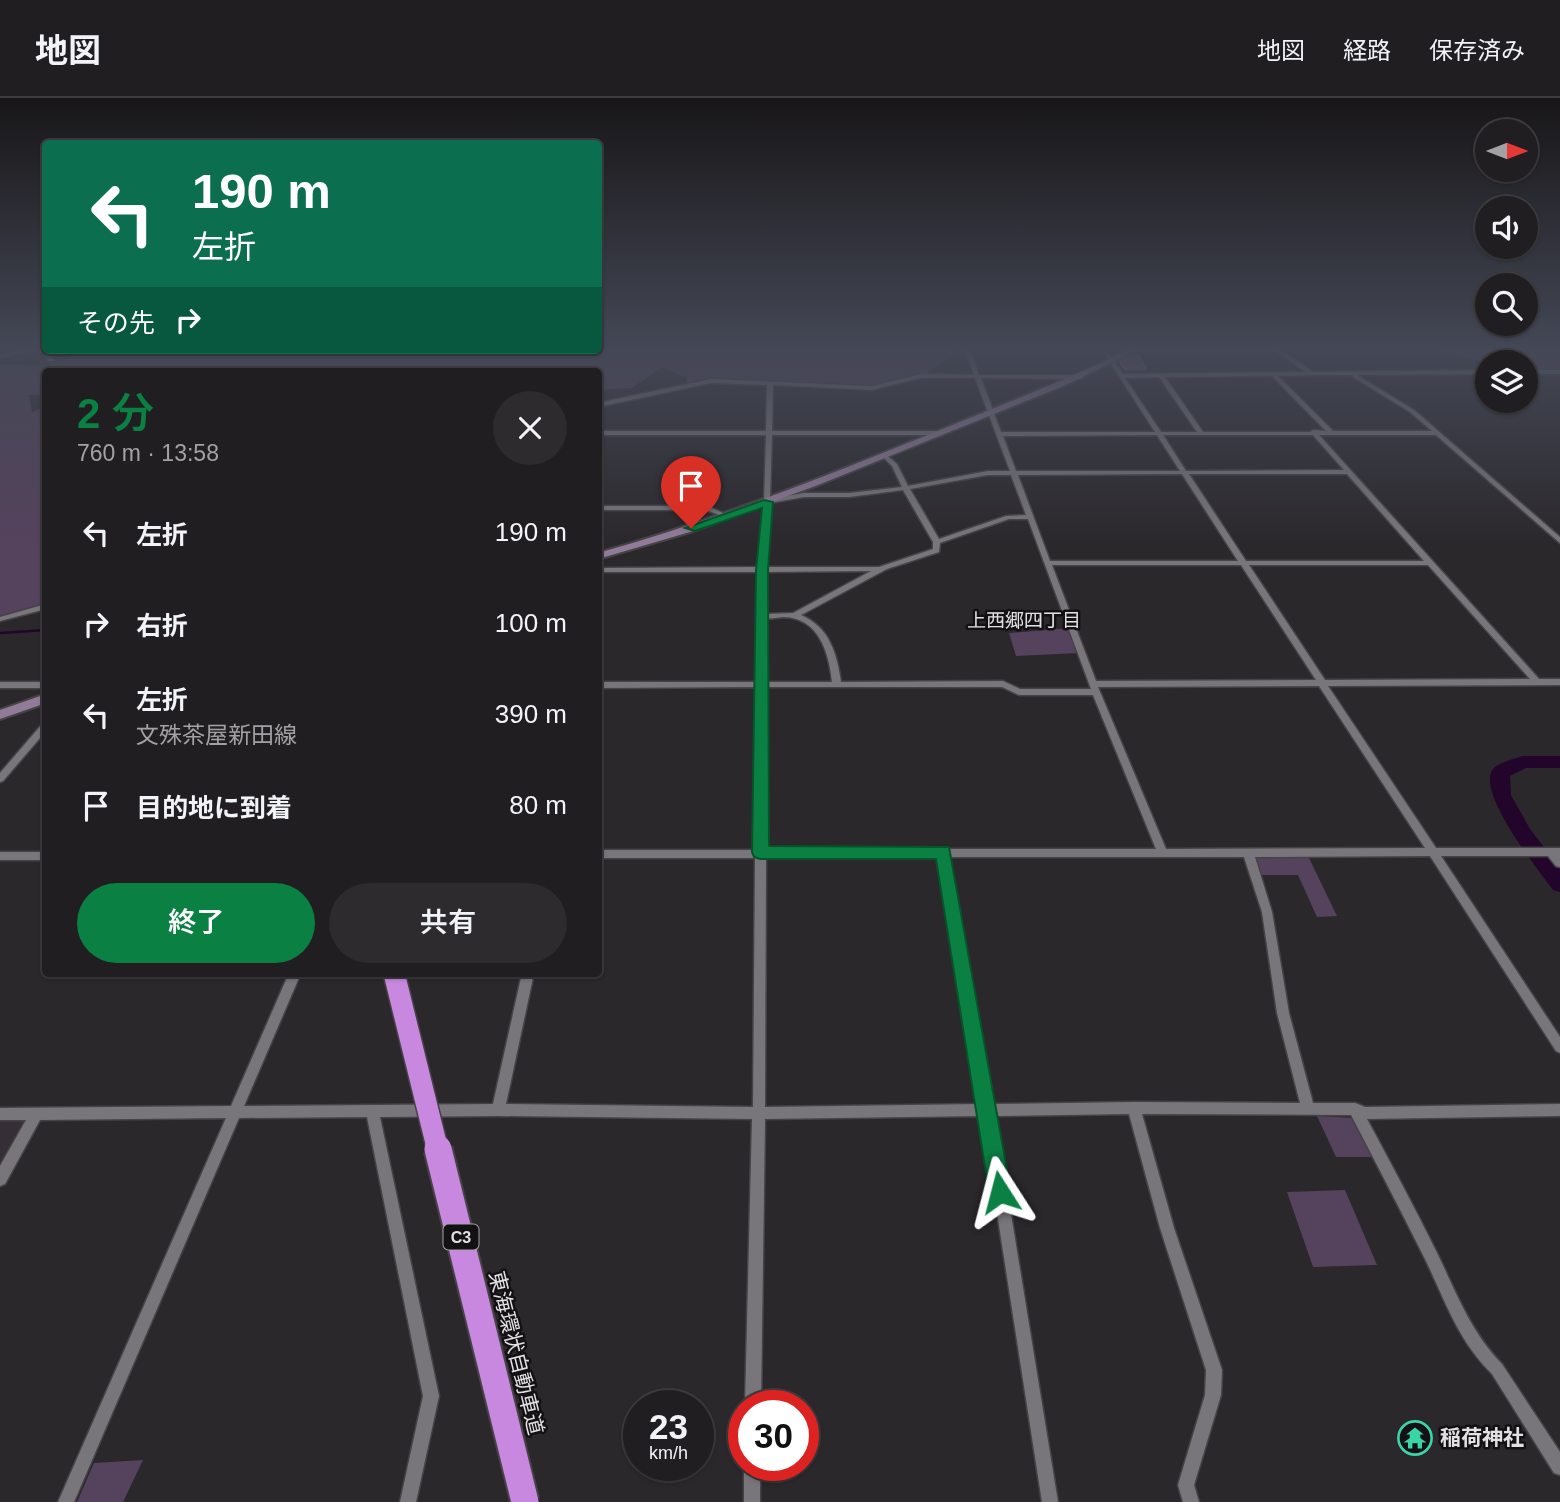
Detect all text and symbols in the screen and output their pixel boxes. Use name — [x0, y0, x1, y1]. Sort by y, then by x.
text: 地図 — [35, 32, 101, 69]
text: 地図 — [1257, 37, 1305, 64]
text: 経路 — [1343, 37, 1391, 64]
text: 保存済み — [1429, 37, 1525, 64]
north arrow — [1475, 119, 1538, 182]
map controls — [1475, 119, 1538, 413]
text: 190 m — [192, 164, 331, 218]
icon: left — [77, 168, 168, 259]
button: sound — [1475, 196, 1538, 259]
text: 左折 — [192, 229, 256, 265]
button: search — [1475, 273, 1538, 336]
icon: right — [169, 301, 207, 339]
text: その先 — [77, 308, 155, 338]
button: layers — [1475, 350, 1538, 413]
text: 2 分 — [77, 390, 154, 437]
button: close — [493, 391, 567, 465]
text: 760 m · 13:58 — [77, 440, 219, 466]
pin — [661, 456, 721, 528]
icon: arrive — [672, 467, 710, 505]
icon: left — [77, 514, 115, 552]
text: 190 m — [495, 517, 567, 547]
text: 左折 — [136, 520, 188, 550]
icon: right — [77, 605, 115, 643]
text: 100 m — [495, 608, 567, 638]
district label: 上西郷四丁目 — [967, 610, 1081, 631]
text: 右折 — [136, 611, 188, 641]
text: 左折 — [136, 685, 188, 715]
icon: left — [77, 696, 115, 734]
text: 390 m — [495, 699, 567, 729]
text: 文殊茶屋新田線 — [136, 722, 297, 748]
icon: arrive — [77, 787, 115, 825]
text: 80 m — [509, 790, 567, 820]
text: 目的地に到着 — [136, 793, 292, 823]
button: 終了 — [77, 883, 315, 963]
button: 共有 — [329, 883, 567, 963]
position arrow — [963, 1155, 1037, 1229]
road number: C3 — [444, 1224, 478, 1250]
street label: 東海環状自動車道 — [485, 1269, 548, 1437]
speed limit sign: 30 — [728, 1390, 819, 1481]
text: 23 — [649, 1407, 688, 1446]
temple icon: 稲荷神社 — [1396, 1419, 1434, 1457]
place label: 稲荷神社 — [1440, 1426, 1524, 1449]
text: km/h — [649, 1443, 688, 1463]

